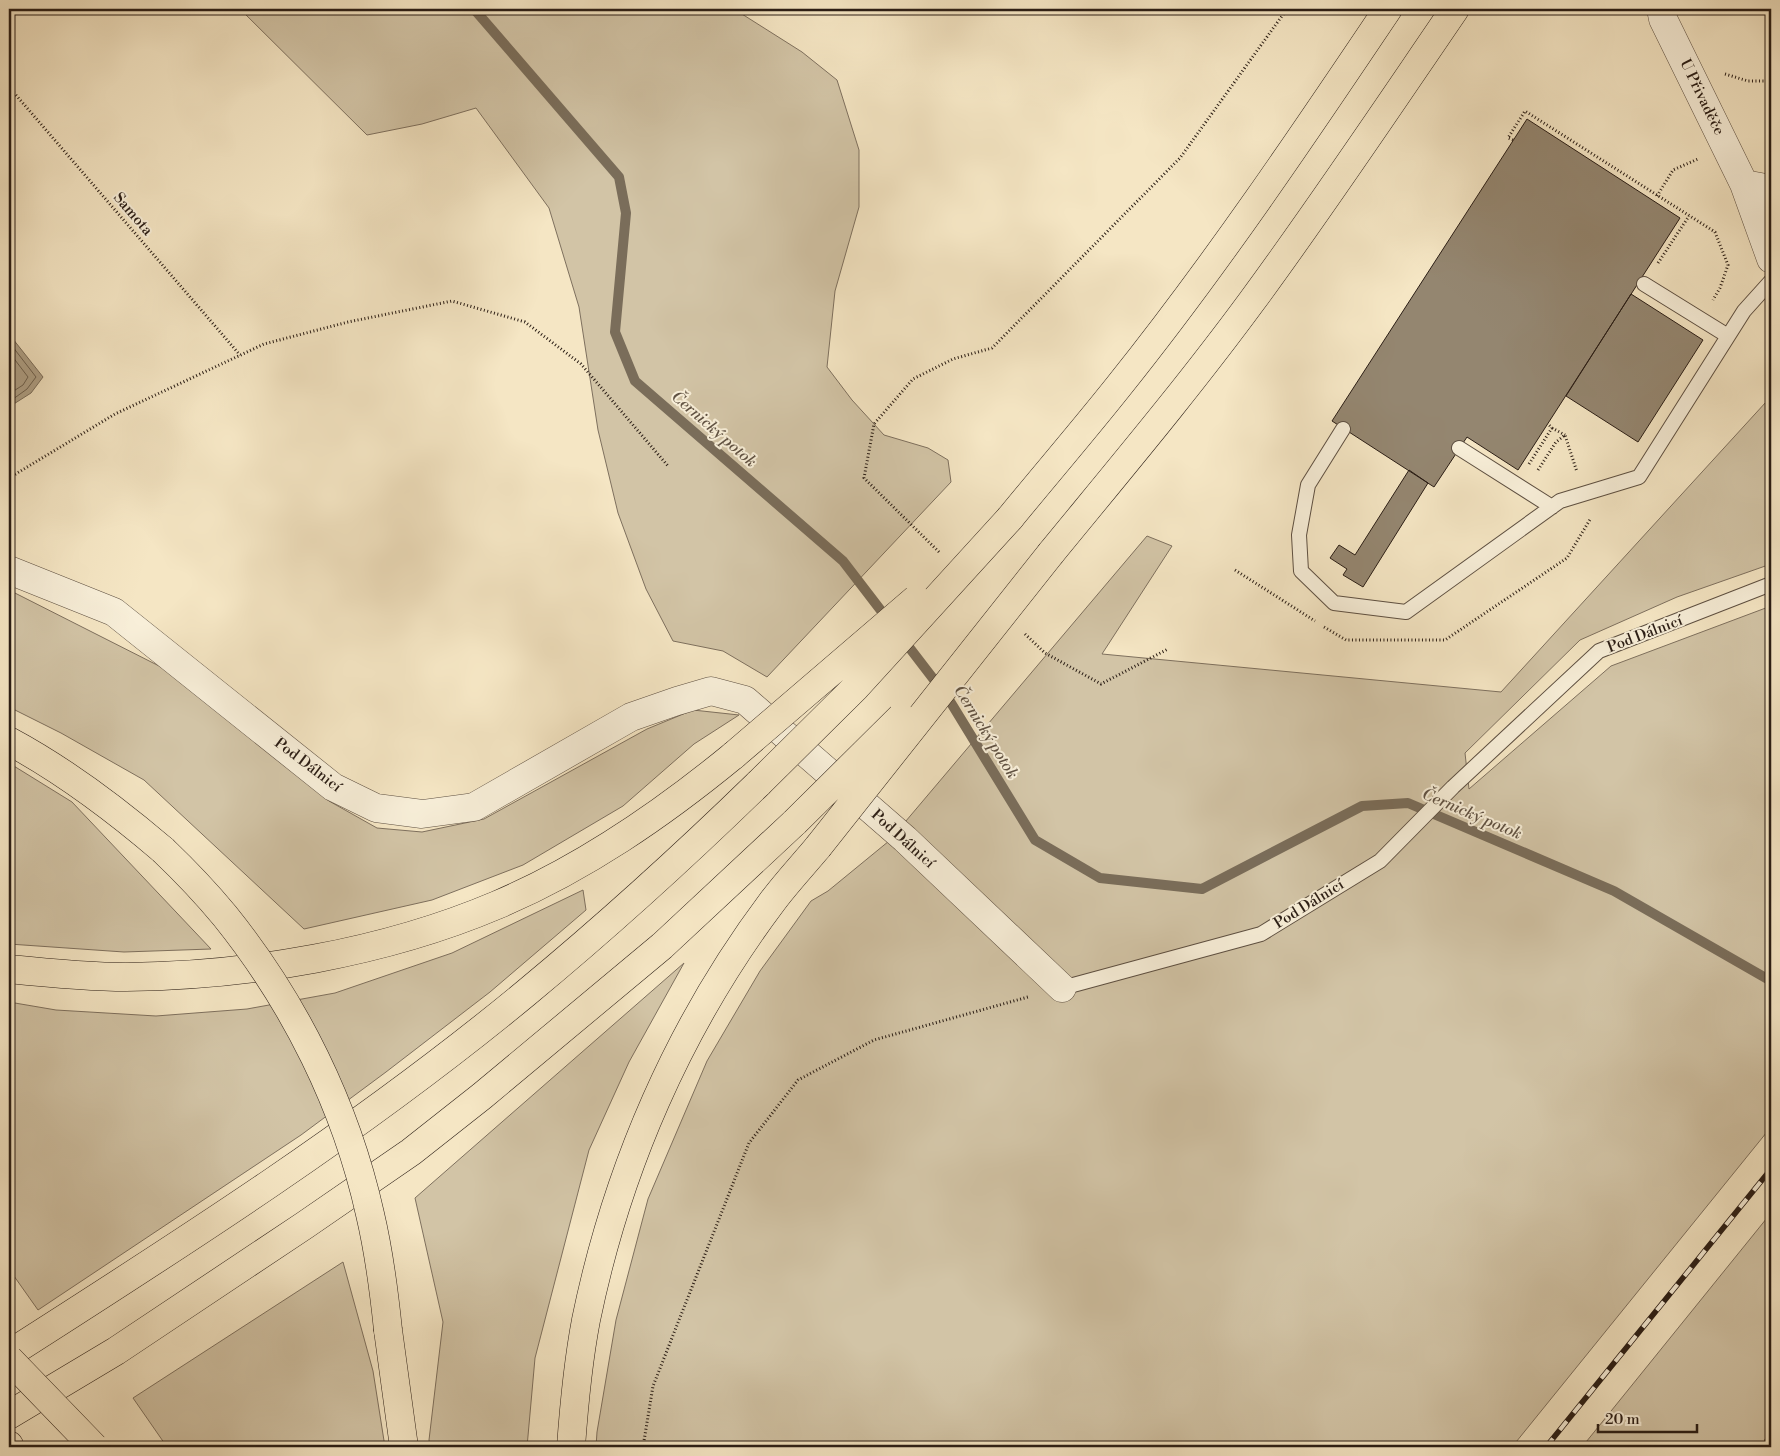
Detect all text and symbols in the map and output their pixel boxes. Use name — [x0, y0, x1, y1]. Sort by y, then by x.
street label: U Přivaděče — [1675, 56, 1729, 138]
street label: Samota — [109, 189, 157, 240]
water label: Černický potok — [667, 385, 762, 471]
street label: Pod Dálnicí — [1605, 611, 1686, 657]
water label: Černický potok — [949, 681, 1024, 782]
street label: Pod Dálnicí — [271, 734, 346, 797]
water label: Černický potok — [1419, 782, 1526, 844]
street label: Pod Dálnicí — [867, 805, 940, 873]
street label: Pod Dálnicí — [1270, 874, 1349, 933]
scale bar — [1598, 1401, 1696, 1433]
text: 20 m — [1605, 1410, 1640, 1429]

